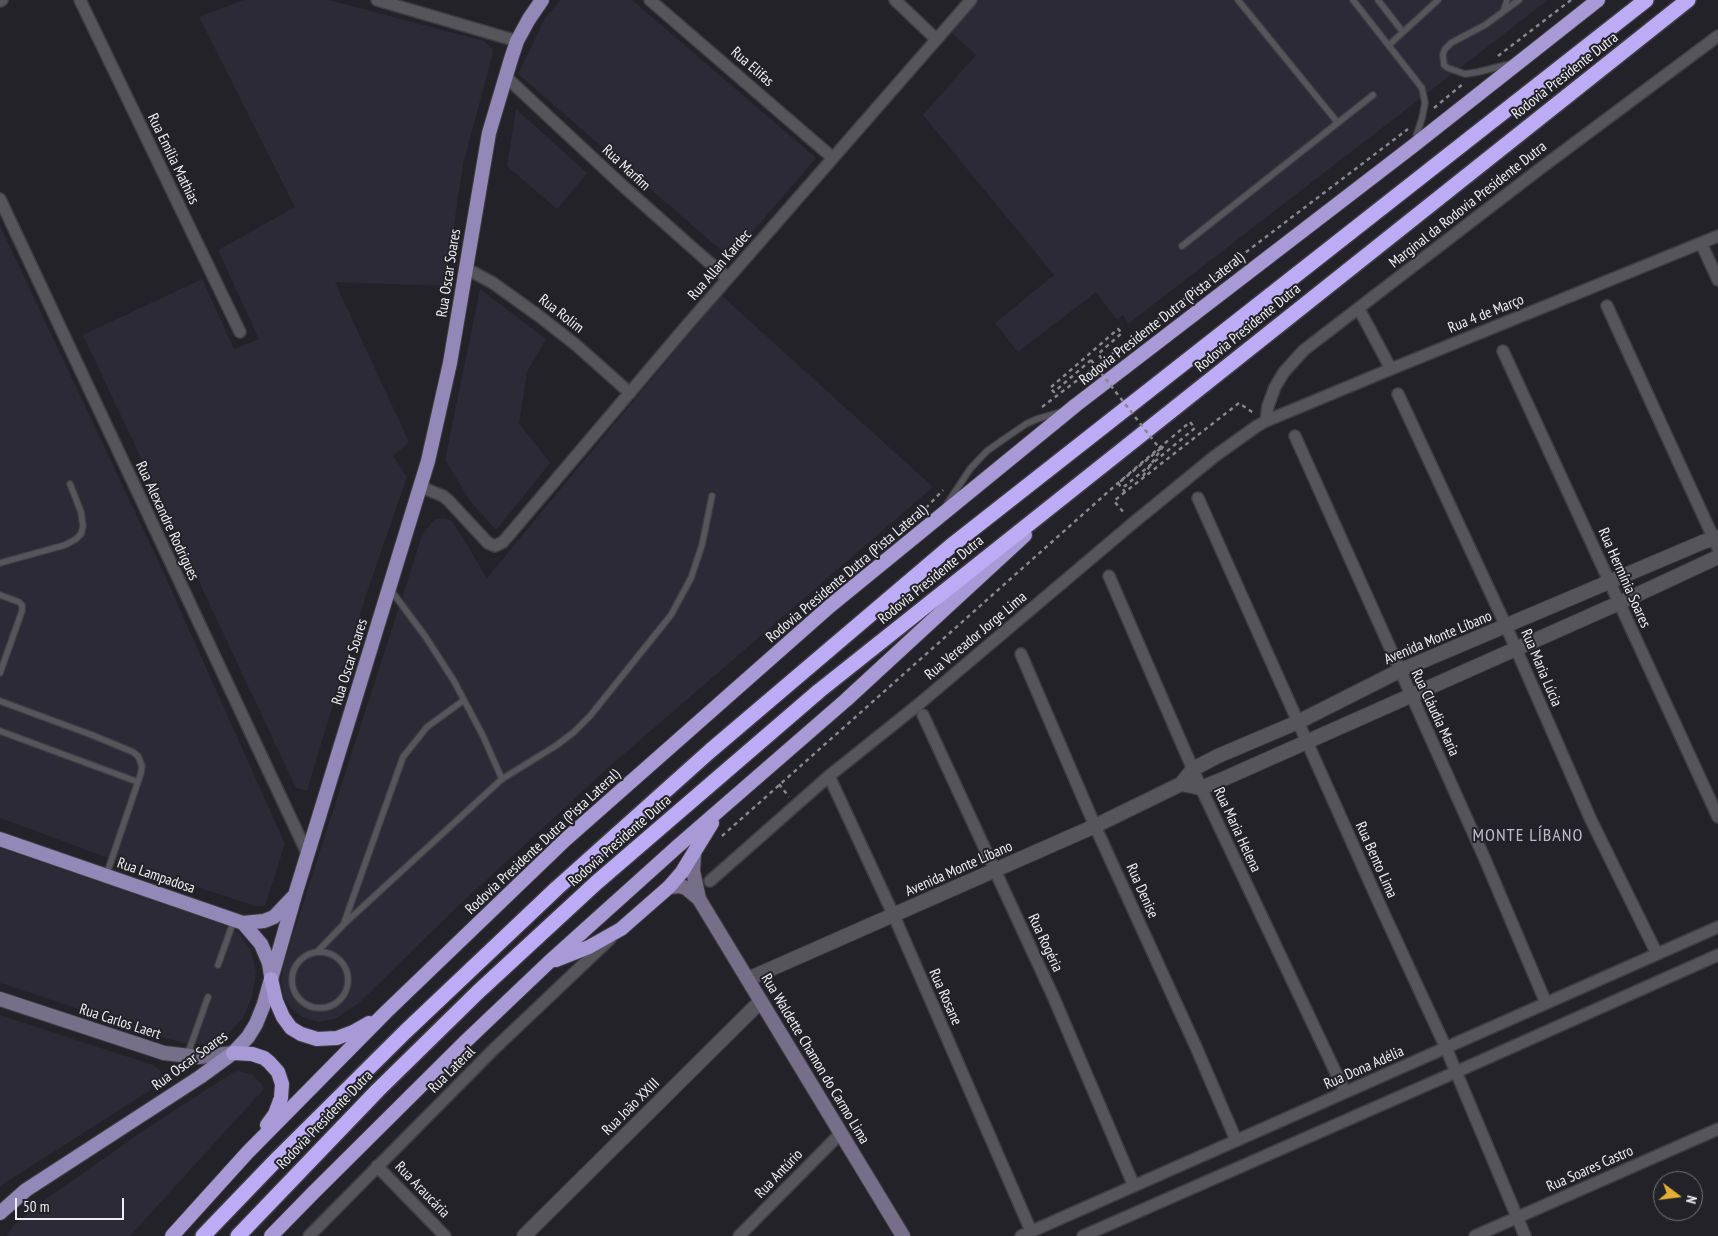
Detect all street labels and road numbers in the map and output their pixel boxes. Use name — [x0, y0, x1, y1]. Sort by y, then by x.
street label: Rodovia Presidente Dutra — [1508, 29, 1622, 123]
street label: Rua Elifas — [727, 43, 777, 91]
street label: Rua Emília Mathias — [143, 111, 203, 207]
street label: Marginal da Rodovia Presidente Dutra — [1386, 138, 1550, 272]
street label: Rua Marfim — [598, 141, 654, 195]
street label: Rua Allan Kardec — [684, 226, 756, 304]
street label: Rua Oscar Soares — [433, 228, 465, 318]
street label: Rodovia Presidente Dutra (Pista Lateral) — [1076, 249, 1248, 389]
street label: Rodovia Presidente Dutra — [1192, 280, 1304, 376]
street label: Rua Rolim — [535, 291, 587, 337]
street label: Rua 4 de Março — [1446, 291, 1526, 337]
street label: Rua Alexandre Rodrigues — [132, 459, 202, 583]
street label: Rodovia Presidente Dutra (Pista Lateral) — [763, 501, 931, 647]
street label: Rua Hermínia Soares — [1594, 525, 1654, 631]
street label: Rodovia Presidente Dutra — [875, 532, 987, 628]
street label: Rua Vereador Jorge Lima — [922, 588, 1030, 684]
street label: Avenida Monte Líbano — [1381, 607, 1495, 669]
street label: Rua Oscar Soares — [328, 617, 372, 707]
street label: Rua Maria Lúcia — [1517, 627, 1565, 709]
street label: Rua Cláudia Maria — [1407, 667, 1463, 759]
street label: Rodovia Presidente Dutra (Pista Lateral) — [462, 766, 624, 918]
street label: Rua Maria Helena — [1210, 785, 1264, 875]
street label: Rodovia Presidente Dutra — [565, 791, 675, 891]
street label: Rua Bento Lima — [1351, 819, 1401, 901]
street label: Avenida Monte Líbano — [903, 837, 1015, 901]
street label: Rua Lampadosa — [115, 854, 197, 898]
street label: Rua Denise — [1122, 861, 1162, 921]
street label: Rua Rogéria — [1024, 911, 1066, 975]
street label: Rua Rosane — [925, 966, 965, 1028]
street label: Rua Waldette Chamon do Carmo Lima — [757, 971, 873, 1147]
street label: Rua Carlos Laert — [77, 1000, 163, 1044]
street label: Rua Oscar Soares — [149, 1028, 231, 1094]
street label: Rua Dona Adélia — [1321, 1042, 1407, 1094]
street label: Rua Lateral — [425, 1043, 479, 1097]
street label: Rodovia Presidente Dutra — [273, 1067, 377, 1173]
street label: Rua João XXIII — [599, 1075, 663, 1139]
street label: Rua Soares Castro — [1544, 1142, 1636, 1196]
street label: Rua Antúrio — [751, 1146, 807, 1202]
street label: Rua Araucária — [391, 1158, 453, 1222]

